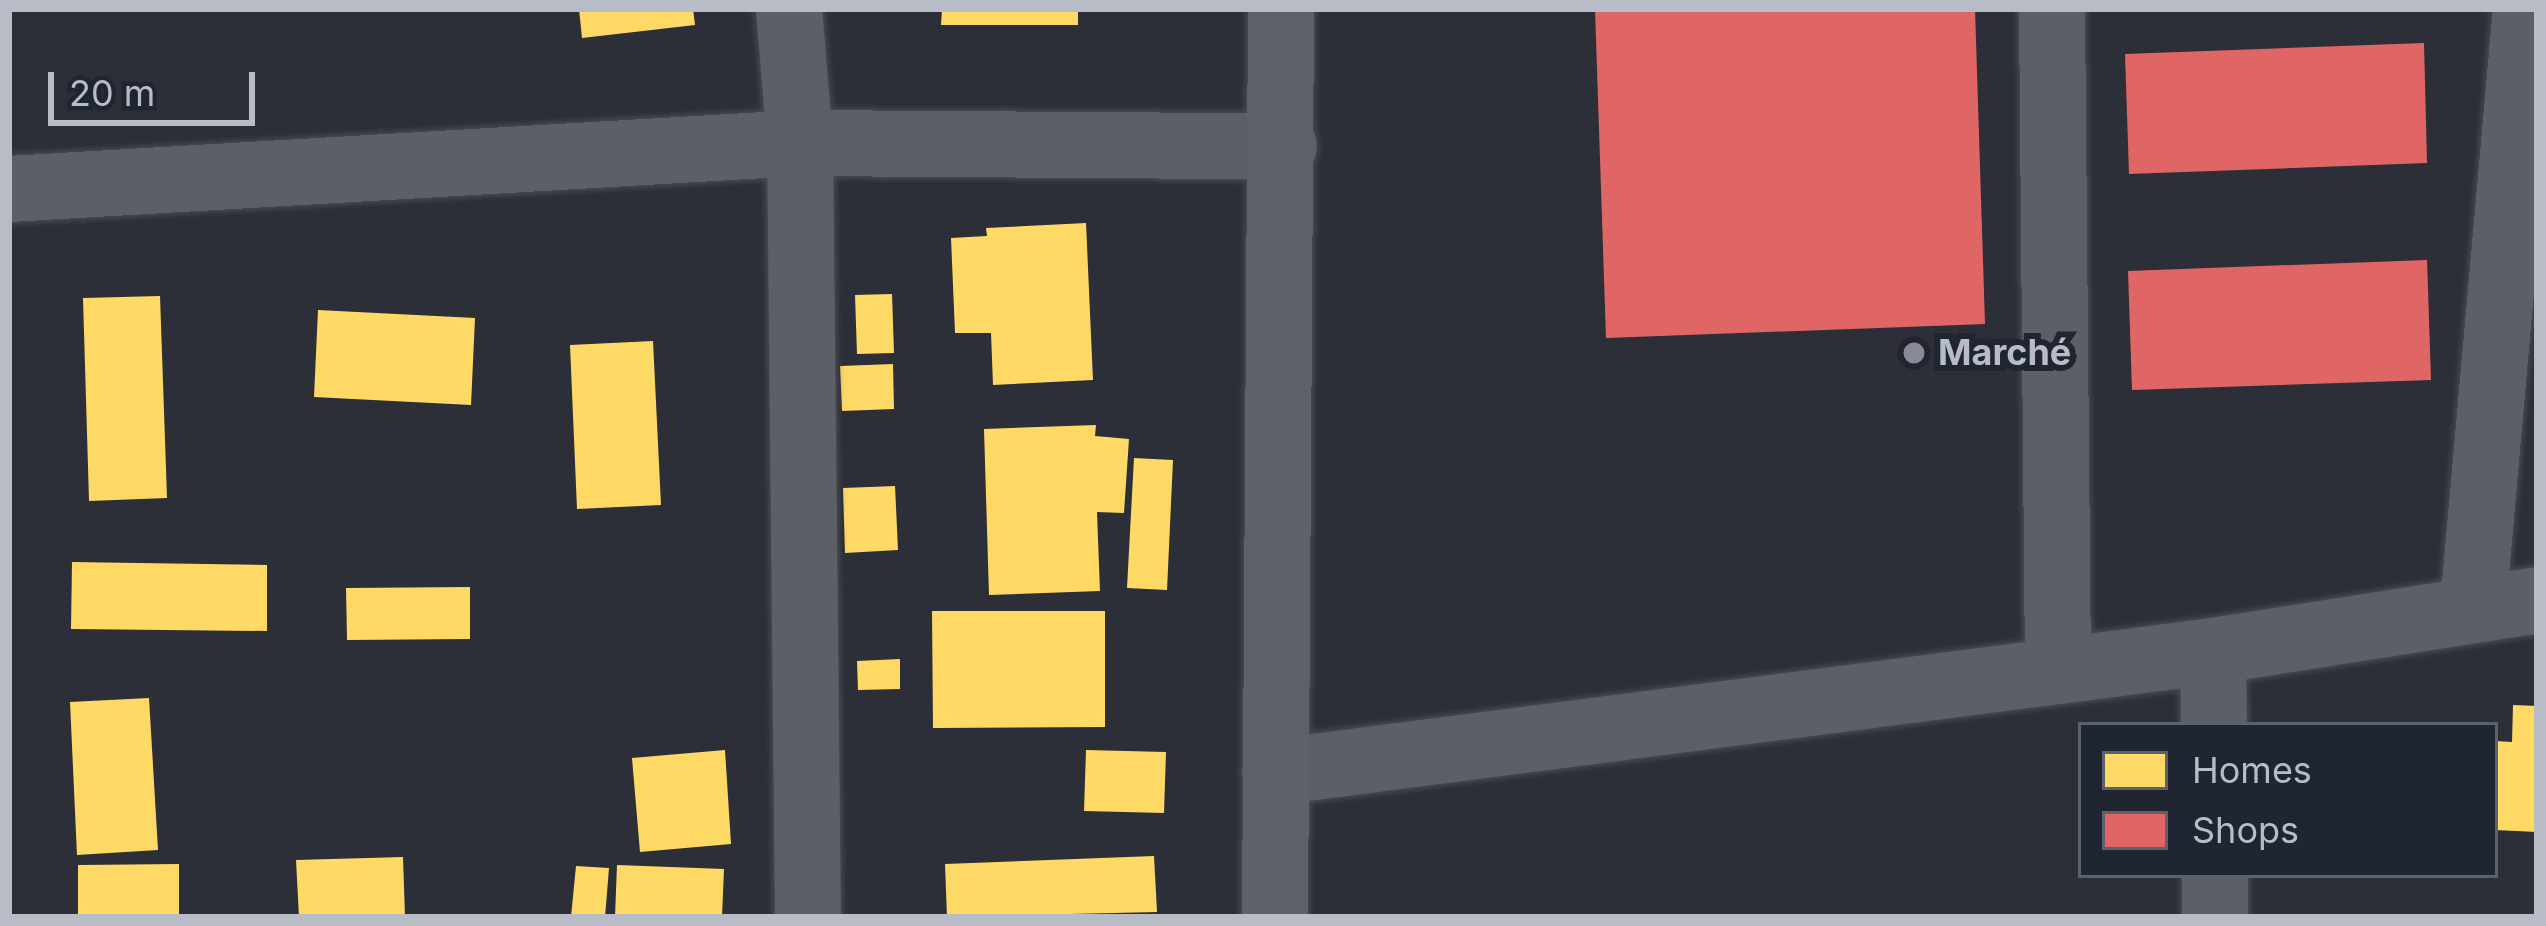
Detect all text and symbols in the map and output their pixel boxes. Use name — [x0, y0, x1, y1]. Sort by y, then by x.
scale bar — [54, 48, 261, 122]
text: 20 m — [69, 71, 155, 115]
place label: Marché — [1938, 331, 2071, 375]
marker: Marché — [1901, 340, 1927, 366]
legend — [2078, 722, 2498, 878]
text: Homes — [2192, 748, 2312, 792]
text: Shops — [2192, 808, 2299, 852]

